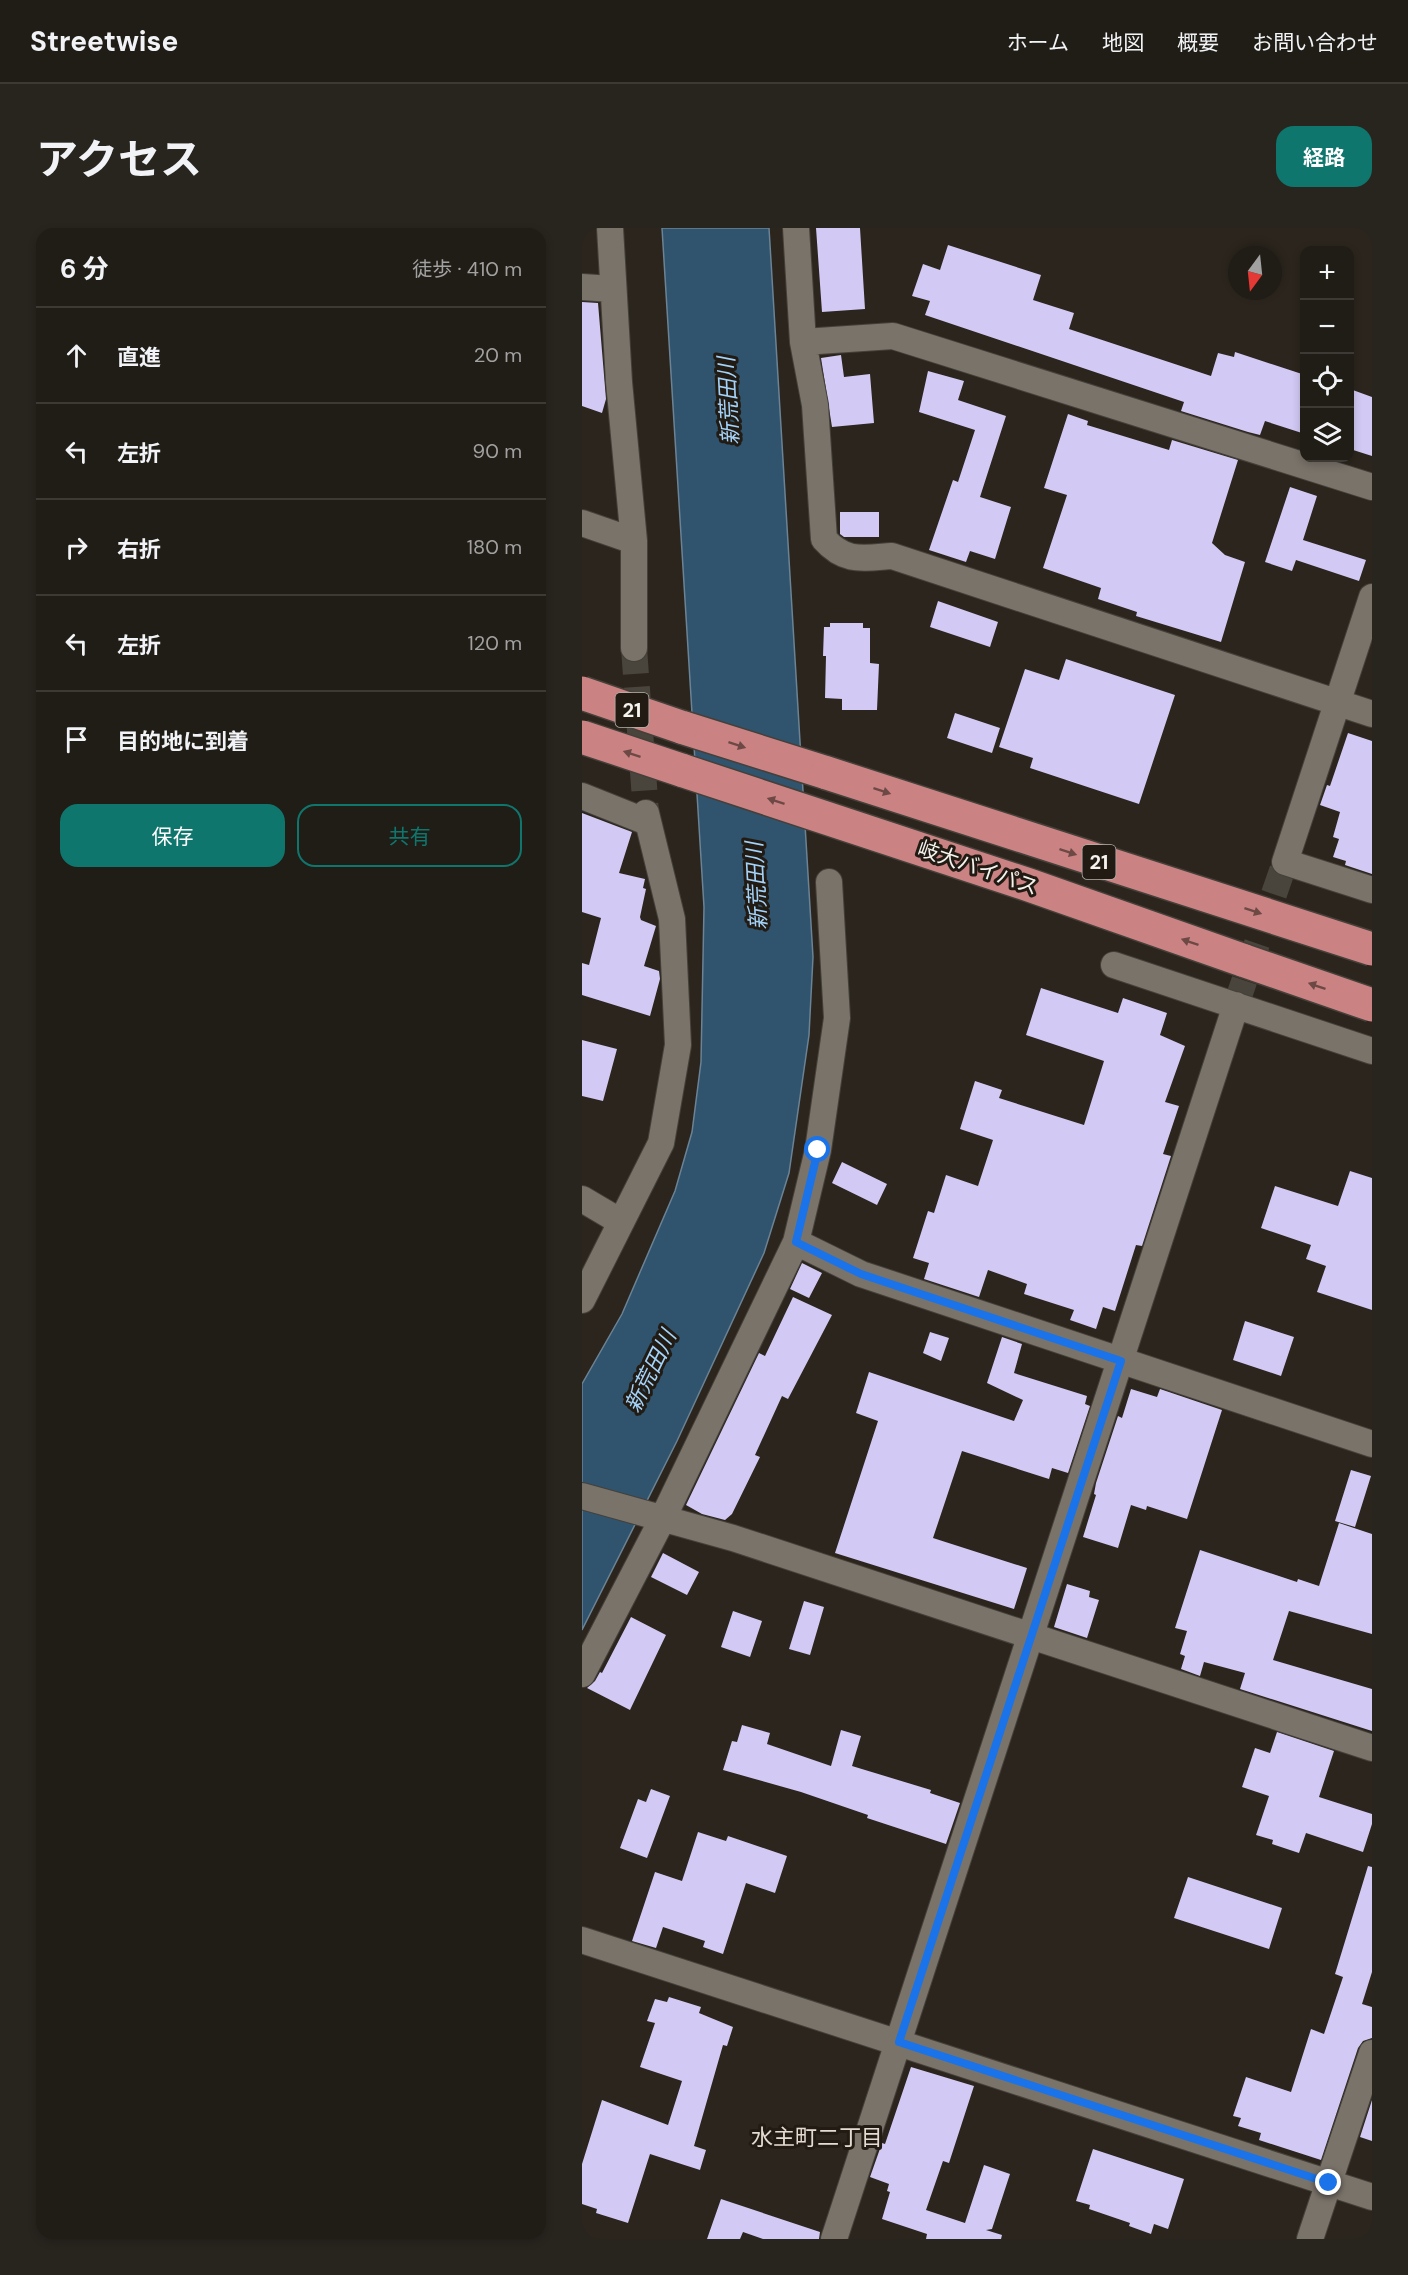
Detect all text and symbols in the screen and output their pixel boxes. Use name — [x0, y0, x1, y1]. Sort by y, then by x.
text: Streetwise — [30, 23, 178, 60]
text: ホーム — [1007, 29, 1069, 57]
text: 地図 — [1102, 29, 1144, 57]
text: 概要 — [1177, 29, 1219, 57]
text: お問い合わせ — [1252, 29, 1378, 57]
button: 経路 — [1276, 126, 1372, 187]
text: アクセス — [36, 132, 202, 187]
north arrow — [1228, 246, 1282, 300]
map controls — [1300, 246, 1354, 462]
button: + — [1300, 246, 1354, 300]
text: 6 分 — [60, 252, 109, 286]
text: 徒歩 · 410 m — [412, 256, 522, 282]
button: − — [1300, 300, 1354, 354]
icon: ahead — [60, 339, 93, 372]
text: 20 m — [474, 342, 522, 368]
text: 直進 — [117, 343, 161, 372]
water label: 新荒田川 — [712, 354, 745, 446]
button: locate — [1300, 354, 1354, 408]
button: layers — [1300, 408, 1354, 462]
icon: left — [60, 435, 93, 468]
text: 90 m — [473, 438, 522, 464]
text: 左折 — [117, 439, 161, 468]
icon: right — [60, 531, 93, 564]
text: 180 m — [467, 534, 522, 560]
text: 右折 — [117, 535, 161, 564]
icon: left — [60, 627, 93, 660]
text: 120 m — [468, 630, 522, 656]
text: 左折 — [117, 631, 161, 660]
road number: 21 — [616, 693, 648, 727]
icon: arrive — [60, 723, 93, 756]
text: 目的地に到着 — [117, 727, 249, 756]
one-way arrow — [728, 740, 746, 750]
one-way arrow — [623, 749, 641, 758]
one-way arrow — [873, 787, 891, 796]
one-way arrow — [767, 796, 785, 805]
button: 保存 — [60, 804, 285, 867]
button: 共有 — [297, 804, 522, 867]
street label: 岐大バイパス — [914, 834, 1042, 902]
water label: 新荒田川 — [740, 839, 773, 931]
road number: 21 — [1082, 845, 1116, 879]
one-way arrow — [1059, 847, 1077, 857]
one-way arrow — [1245, 907, 1263, 916]
one-way arrow — [1181, 936, 1199, 946]
one-way arrow — [1308, 980, 1326, 990]
route start — [804, 1136, 830, 1162]
water label: 新荒田川 — [618, 1324, 684, 1417]
district label: 水主町二丁目 — [751, 2123, 883, 2152]
route end — [1315, 2169, 1341, 2195]

